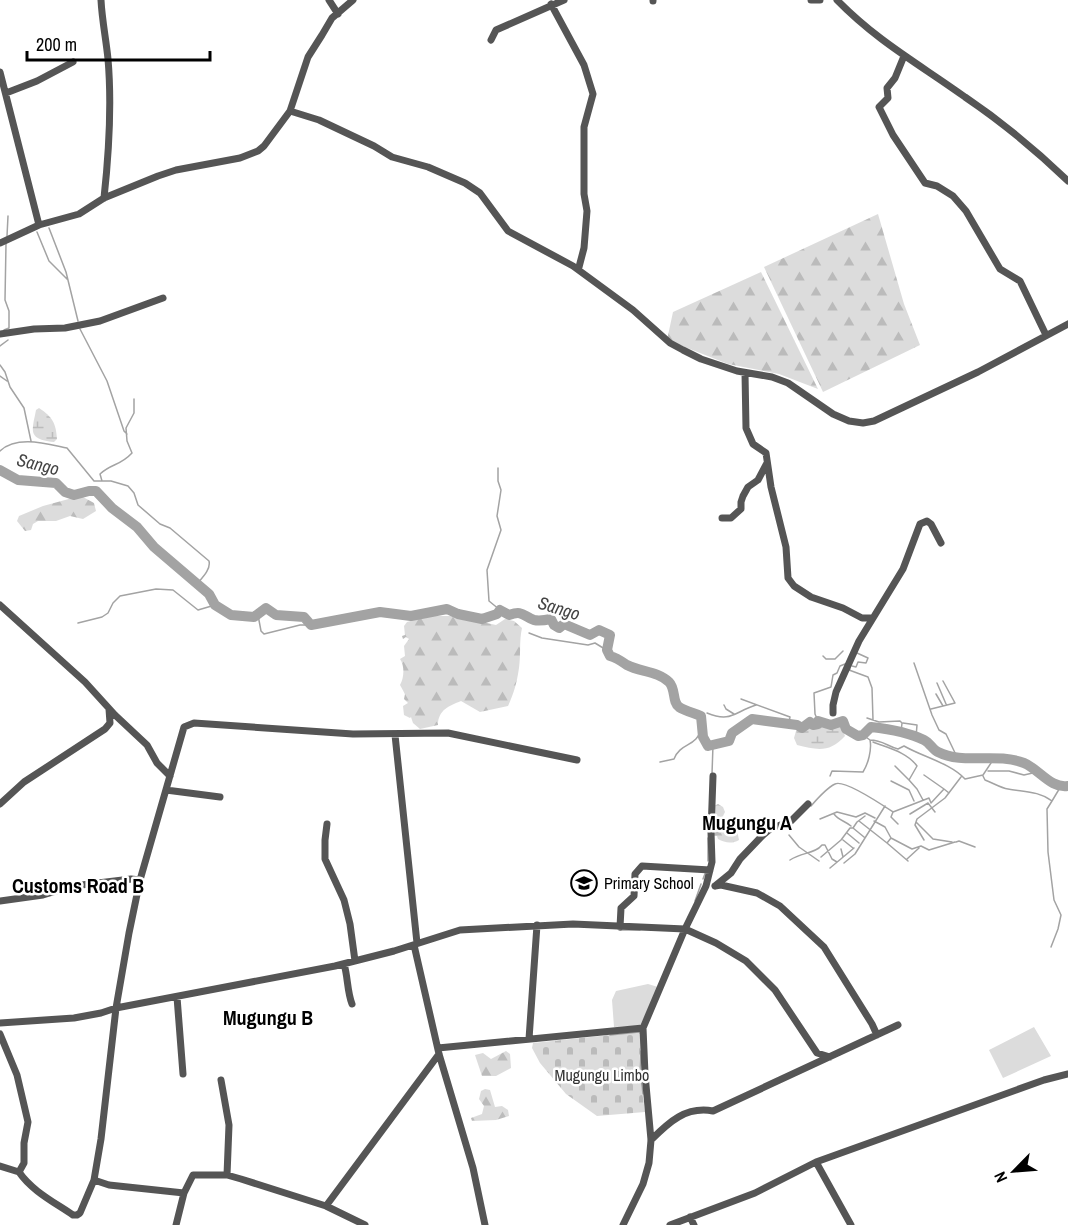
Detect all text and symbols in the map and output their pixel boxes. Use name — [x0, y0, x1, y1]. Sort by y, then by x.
scale bar — [27, 24, 210, 62]
text: 200 m — [36, 32, 77, 57]
water label: Sango — [14, 447, 62, 481]
water label: Sango — [535, 590, 583, 626]
district label: Mugungu A — [702, 809, 792, 836]
school or university icon: Primary School — [569, 868, 599, 898]
district label: Customs Road B — [12, 872, 144, 899]
place label: Primary School — [604, 872, 694, 894]
district label: Mugungu B — [223, 1004, 313, 1031]
park label: Mugungu Limbo — [555, 1064, 649, 1086]
north arrow — [984, 1141, 1044, 1201]
text: N — [988, 1168, 1012, 1186]

